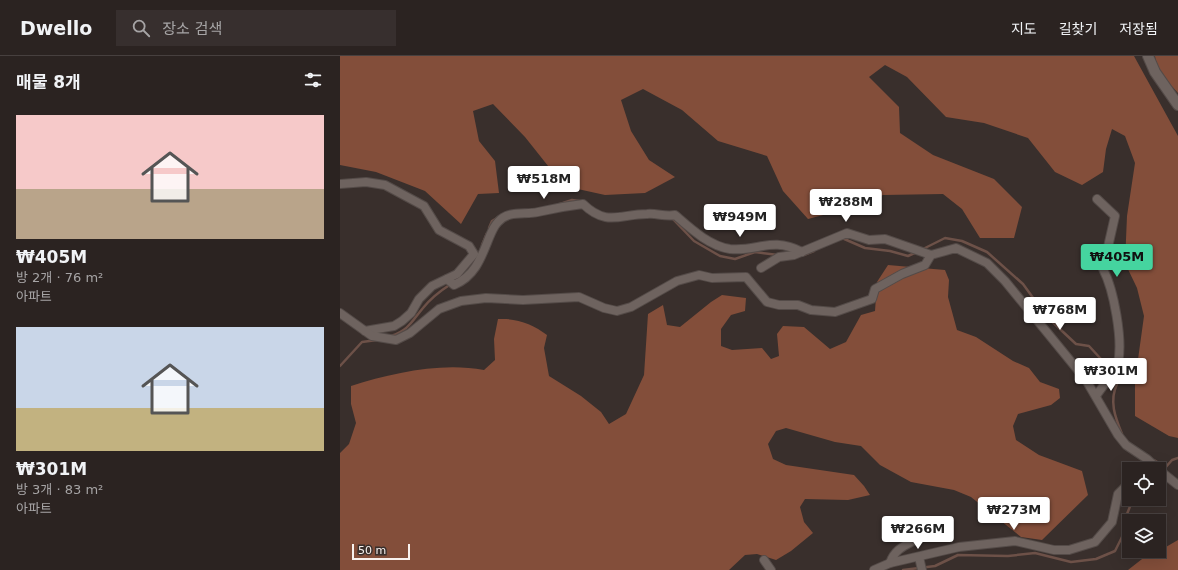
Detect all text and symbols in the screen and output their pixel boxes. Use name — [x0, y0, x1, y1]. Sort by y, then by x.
search box — [116, 10, 396, 46]
text: Dwello — [20, 17, 92, 39]
icon: search — [130, 17, 152, 39]
text: 장소 검색 — [162, 20, 222, 38]
text: 지도 — [1011, 21, 1037, 37]
text: 길찾기 — [1059, 21, 1097, 37]
text: 저장됨 — [1119, 21, 1158, 37]
icon: filters — [302, 69, 324, 91]
text: 매물 8개 — [16, 72, 81, 92]
icon: home — [134, 141, 206, 213]
pin: ₩518M — [516, 166, 572, 200]
text: ₩518M — [517, 171, 571, 186]
pin: ₩288M — [818, 189, 874, 223]
text: ₩288M — [819, 194, 873, 209]
pin: ₩949M — [712, 204, 768, 238]
text: ₩949M — [713, 209, 767, 224]
pin: ₩405M — [1089, 244, 1145, 278]
text: ₩405M — [16, 247, 87, 267]
text: ₩405M — [1090, 249, 1144, 264]
text: 방 2개 · 76 m² — [16, 270, 103, 285]
text: 아파트 — [16, 289, 52, 304]
pin: ₩768M — [1032, 297, 1088, 331]
text: ₩768M — [1033, 302, 1087, 317]
icon: home — [134, 353, 206, 425]
pin: ₩301M — [1083, 358, 1139, 392]
text: ₩301M — [1084, 363, 1138, 378]
text: ₩301M — [16, 459, 87, 479]
map controls — [1122, 462, 1166, 558]
button: locate — [1122, 462, 1166, 506]
text: 방 3개 · 83 m² — [16, 482, 103, 497]
pin: ₩273M — [986, 497, 1042, 531]
text: 아파트 — [16, 501, 52, 516]
text: ₩273M — [987, 502, 1041, 517]
button: layers — [1122, 514, 1166, 558]
pin: ₩266M — [890, 516, 946, 550]
text: ₩266M — [891, 521, 945, 536]
scale bar — [352, 542, 410, 561]
text: 50 m — [358, 544, 386, 557]

